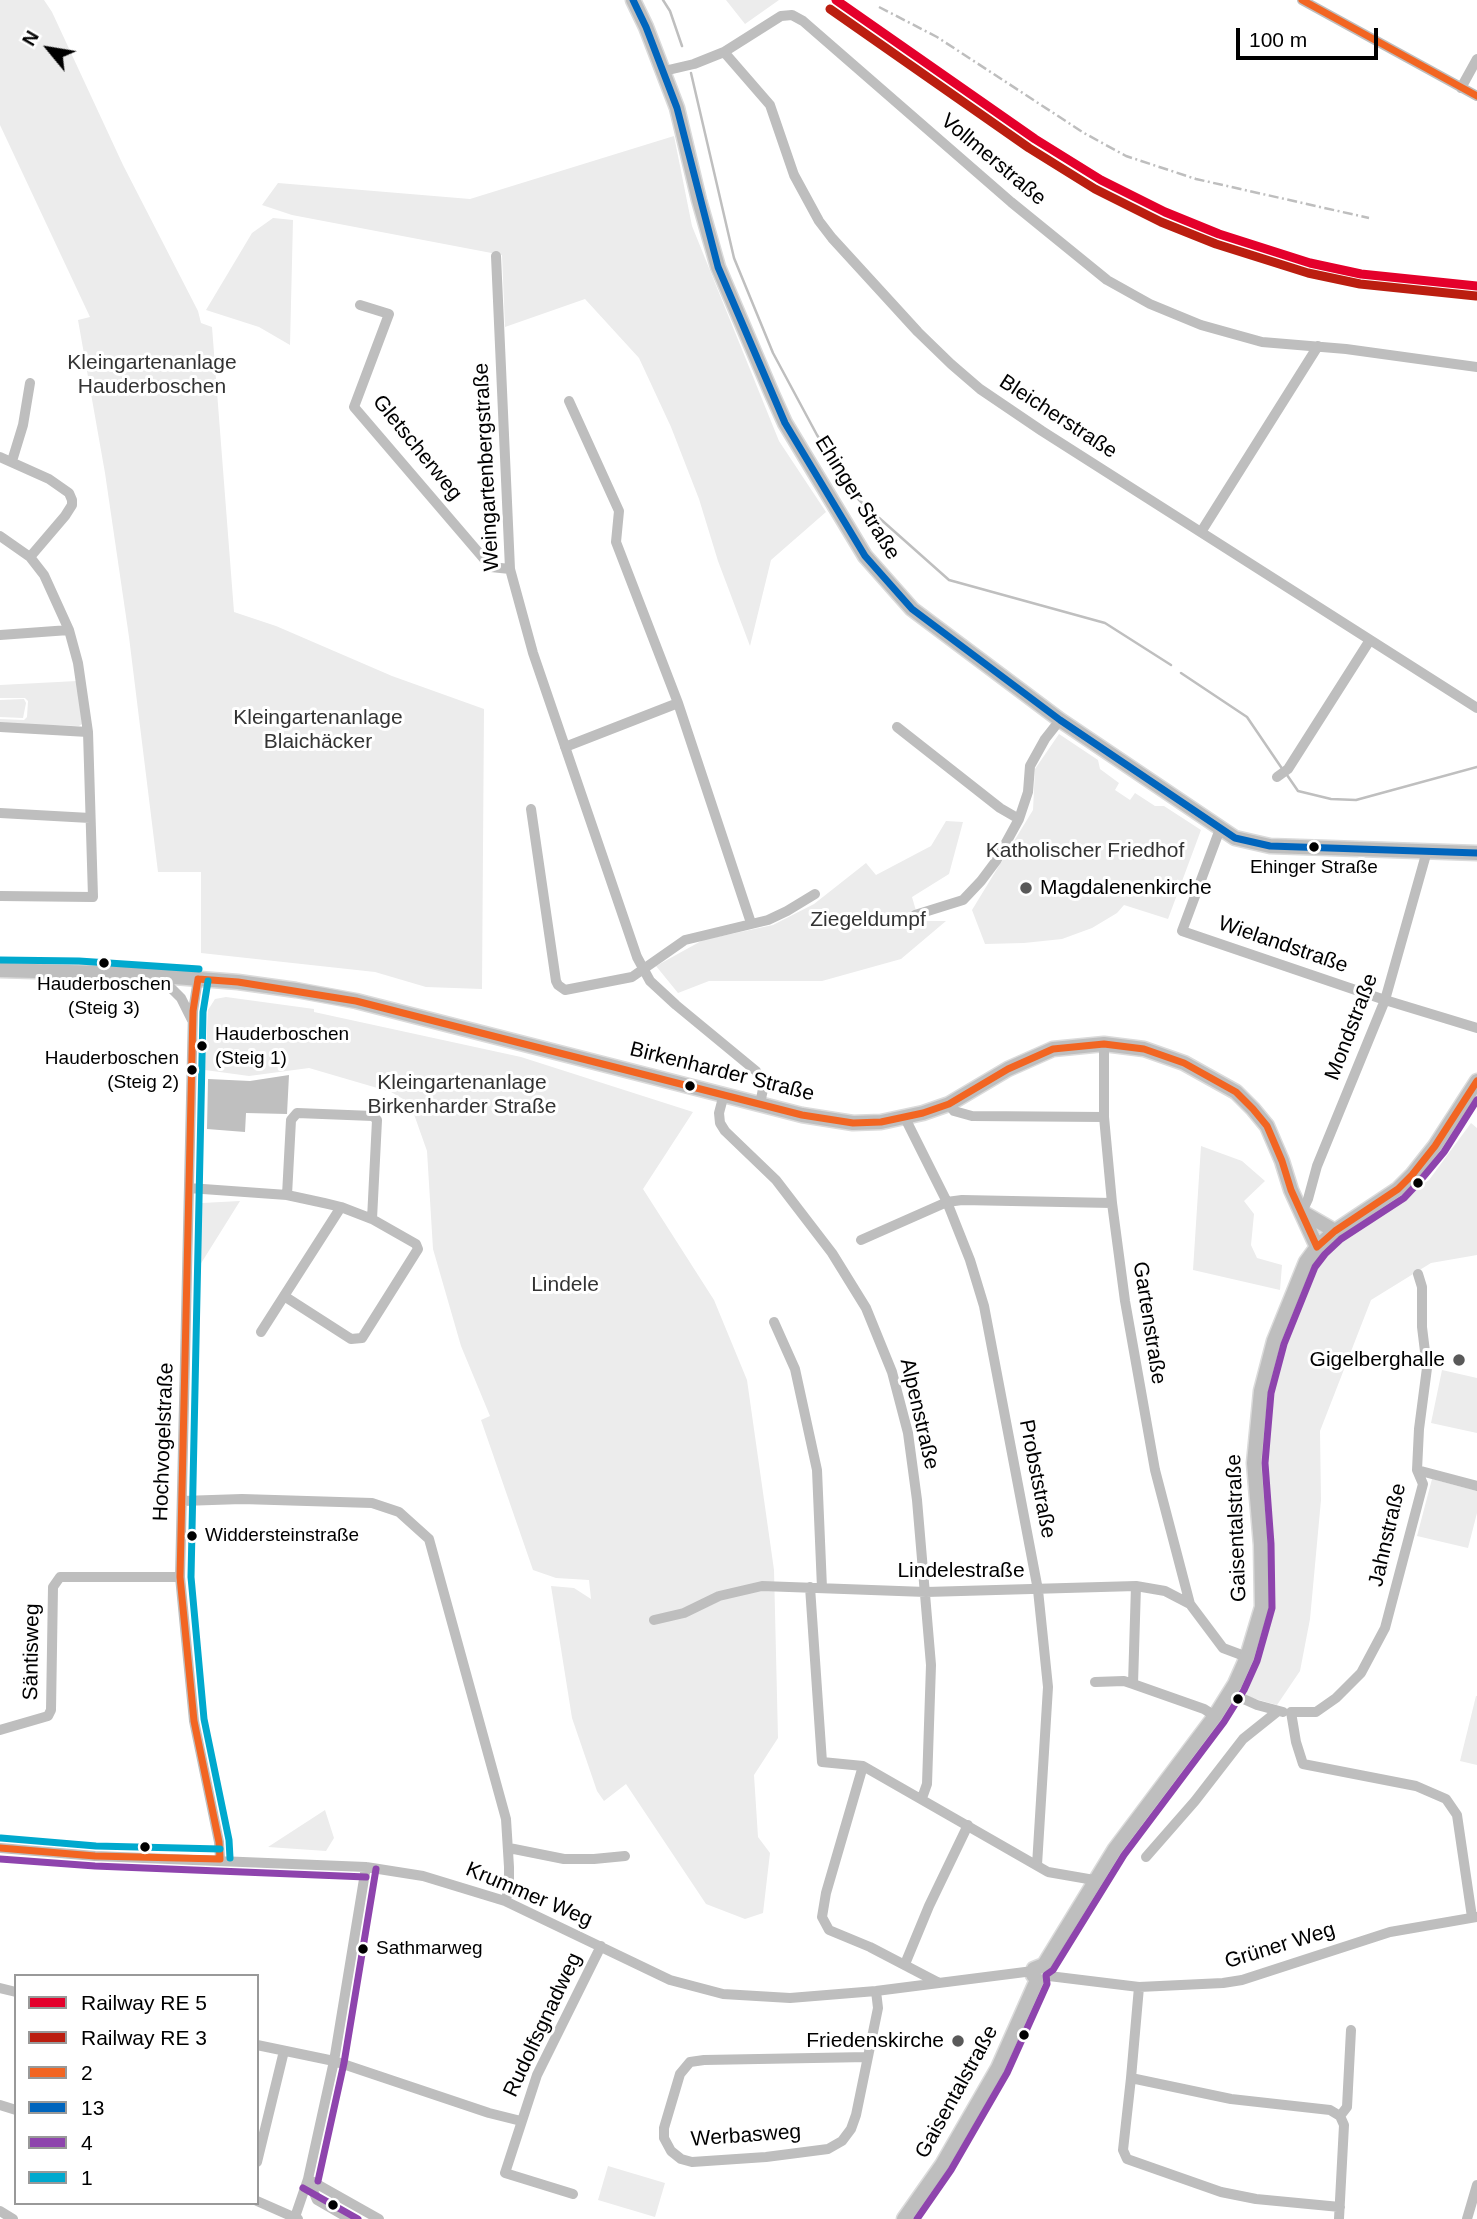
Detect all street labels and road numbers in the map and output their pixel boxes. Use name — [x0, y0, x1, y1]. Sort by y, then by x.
street label: Vollmerstraße — [935, 109, 1051, 211]
street label: Weingartenbergstraße — [469, 362, 505, 572]
street label: Bleicherstraße — [994, 370, 1122, 464]
street label: Gletscherweg — [367, 390, 467, 506]
street label: Ehinger Straße — [809, 431, 905, 565]
street label: Wielandstraße — [1215, 911, 1351, 979]
street label: Mondstraße — [1320, 970, 1384, 1084]
street label: Birkenharder Straße — [627, 1037, 817, 1107]
street label: Gartenstraße — [1127, 1260, 1171, 1386]
street label: Alpenstraße — [894, 1356, 944, 1472]
street label: Hochvogelstraße — [149, 1362, 179, 1522]
street label: Probststraße — [1013, 1418, 1061, 1540]
street label: Gaisentalstraße — [1222, 1453, 1252, 1603]
street label: Jahnstraße — [1364, 1481, 1412, 1589]
street label: Lindelestraße — [897, 1558, 1025, 1584]
street label: Säntisweg — [19, 1603, 45, 1701]
street label: Krummer Weg — [462, 1857, 596, 1933]
street label: Grüner Weg — [1222, 1917, 1338, 1975]
street label: Rudolfsgnadweg — [499, 1949, 587, 2101]
street label: Gaisentalstraße — [910, 2021, 1004, 2163]
street label: Werbasweg — [690, 2120, 802, 2152]

